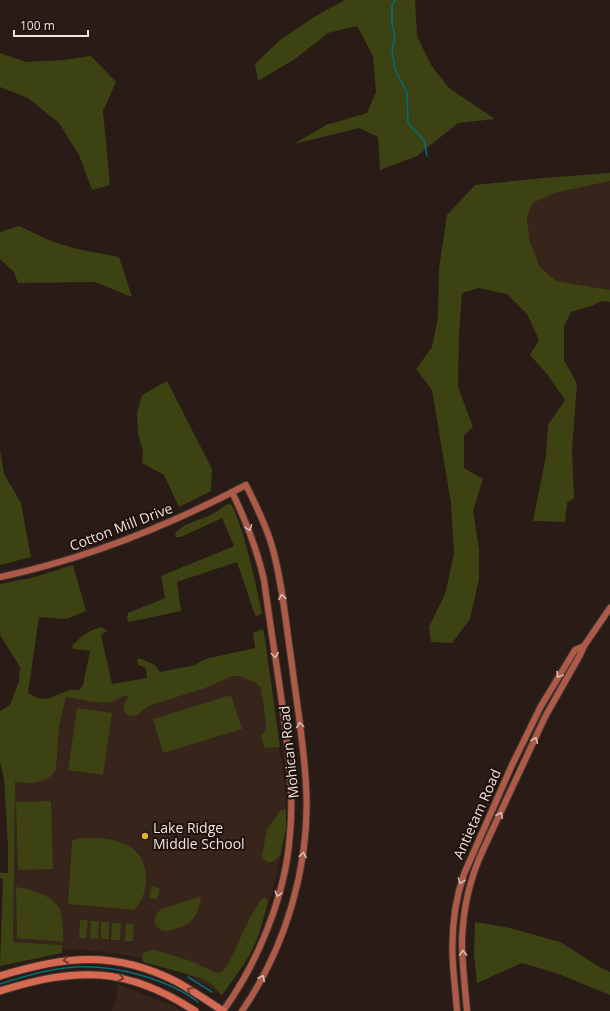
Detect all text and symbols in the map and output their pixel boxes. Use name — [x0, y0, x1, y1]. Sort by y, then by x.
scale bar — [14, 12, 88, 38]
text: 100 m — [20, 17, 55, 34]
street label: Cotton Mill Drive — [67, 498, 175, 555]
one-way arrow — [244, 524, 252, 531]
one-way arrow — [278, 593, 287, 600]
one-way arrow — [270, 651, 279, 658]
one-way arrow — [556, 671, 564, 678]
street label: Mohican Road — [274, 705, 303, 799]
one-way arrow — [296, 722, 305, 728]
one-way arrow — [530, 737, 538, 744]
street label: Antietam Road — [448, 766, 505, 862]
one-way arrow — [495, 812, 503, 819]
place label: Lake Ridge Middle School — [153, 818, 245, 853]
marker: Lake Ridge Middle School — [140, 831, 150, 841]
one-way arrow — [298, 852, 307, 858]
one-way arrow — [458, 877, 466, 884]
one-way arrow — [274, 890, 283, 897]
one-way arrow — [458, 950, 467, 956]
one-way arrow — [63, 956, 69, 965]
one-way arrow — [117, 973, 124, 982]
one-way arrow — [257, 974, 265, 982]
one-way arrow — [187, 988, 194, 995]

